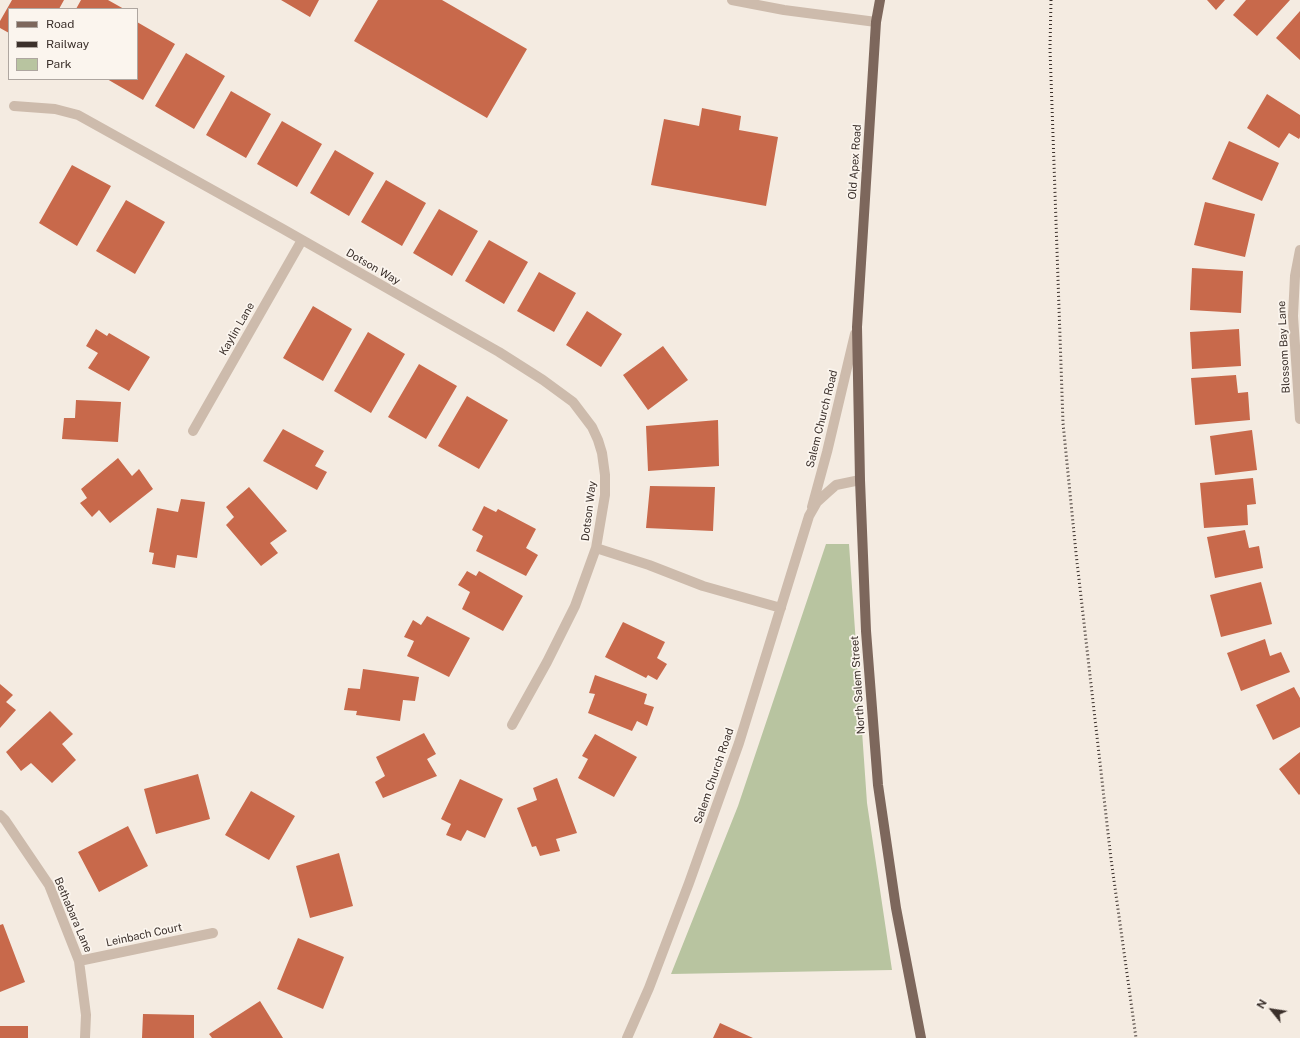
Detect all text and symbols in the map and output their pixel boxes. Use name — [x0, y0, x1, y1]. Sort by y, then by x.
legend — [8, 8, 138, 80]
text: Road — [46, 17, 74, 31]
text: Railway — [46, 37, 89, 51]
text: Park — [46, 57, 72, 71]
street label: Old Apex Road — [846, 124, 864, 200]
street label: Dotson Way — [344, 246, 402, 288]
street label: Kaylin Lane — [217, 300, 257, 358]
street label: Blossom Bay Lane — [1275, 300, 1293, 394]
street label: Salem Church Road — [803, 369, 841, 469]
street label: Dotson Way — [579, 480, 599, 542]
street label: North Salem Street — [848, 635, 868, 735]
street label: Salem Church Road — [691, 726, 737, 826]
street label: Bethabara Lane — [51, 875, 95, 955]
street label: Leinbach Court — [105, 920, 183, 950]
north arrow — [1252, 990, 1292, 1030]
text: N — [1254, 997, 1269, 1011]

